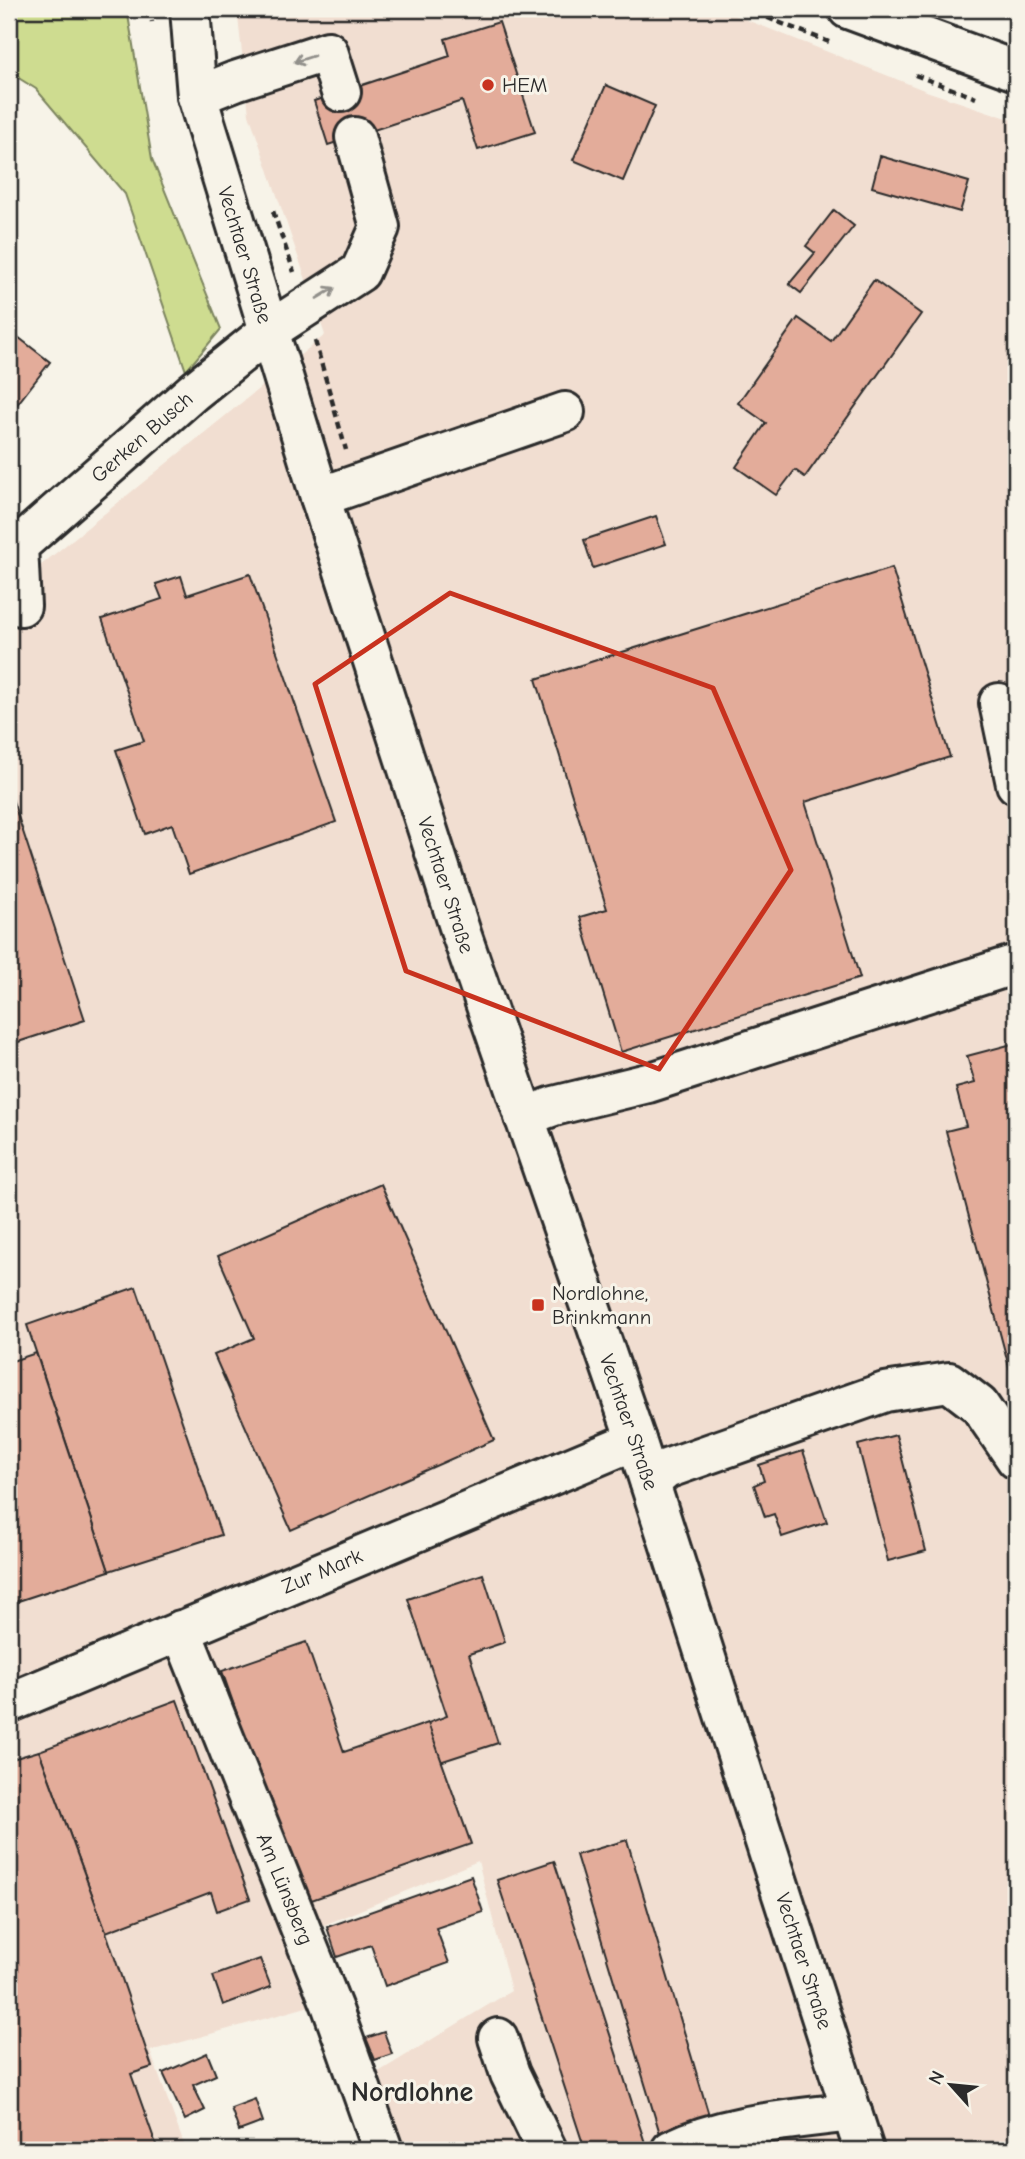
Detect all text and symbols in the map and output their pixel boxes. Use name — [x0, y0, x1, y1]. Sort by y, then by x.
one-way arrow — [293, 53, 315, 66]
place label: HEM — [502, 73, 547, 97]
marker: HEM — [480, 77, 496, 93]
street label: Vechtaer Straße — [213, 184, 277, 326]
one-way arrow — [315, 285, 335, 299]
street label: Gerken Busch — [86, 386, 198, 488]
street label: Vechtaer Straße — [413, 814, 479, 956]
place label: Nordlohne, Brinkmann — [552, 1281, 651, 1329]
marker: Nordlohne, Brinkmann — [530, 1297, 546, 1313]
street label: Vechtaer Straße — [595, 1351, 663, 1493]
street label: Zur Mark — [278, 1543, 366, 1599]
street label: Am Lünsberg — [252, 1830, 318, 1948]
street label: Vechtaer Straße — [771, 1890, 837, 2032]
north arrow — [916, 2050, 986, 2120]
text: N — [924, 2067, 949, 2088]
district label: Nordlohne — [351, 2076, 474, 2108]

